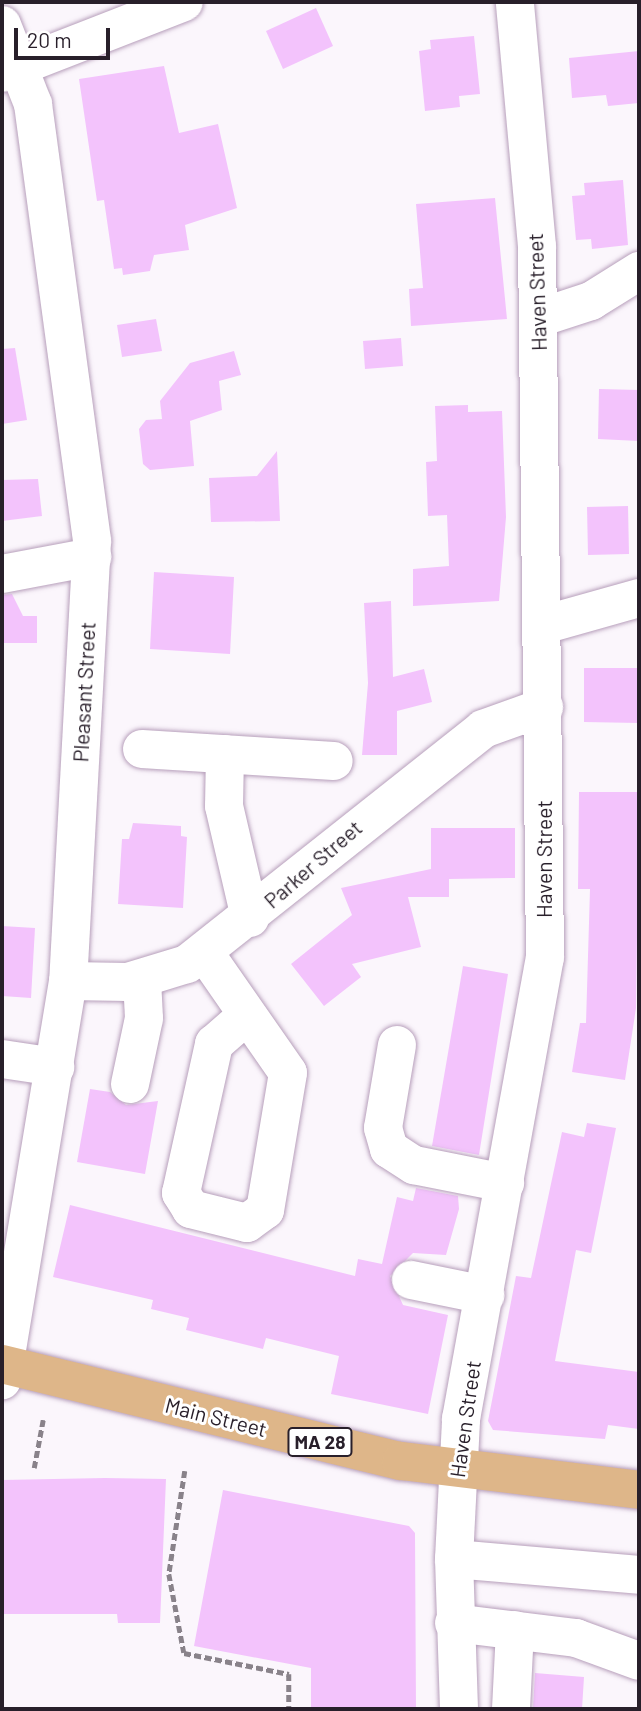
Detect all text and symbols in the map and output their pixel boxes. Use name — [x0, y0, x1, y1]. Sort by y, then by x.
scale bar — [18, 14, 114, 58]
text: 20 m — [27, 27, 72, 52]
street label: Haven Street — [522, 233, 552, 351]
street label: Pleasant Street — [68, 621, 100, 763]
street label: Haven Street — [531, 800, 557, 918]
street label: Parker Street — [259, 815, 367, 913]
street label: Haven Street — [444, 1359, 486, 1479]
street label: Main Street — [163, 1392, 269, 1442]
road number: MA 28 — [287, 1426, 353, 1458]

